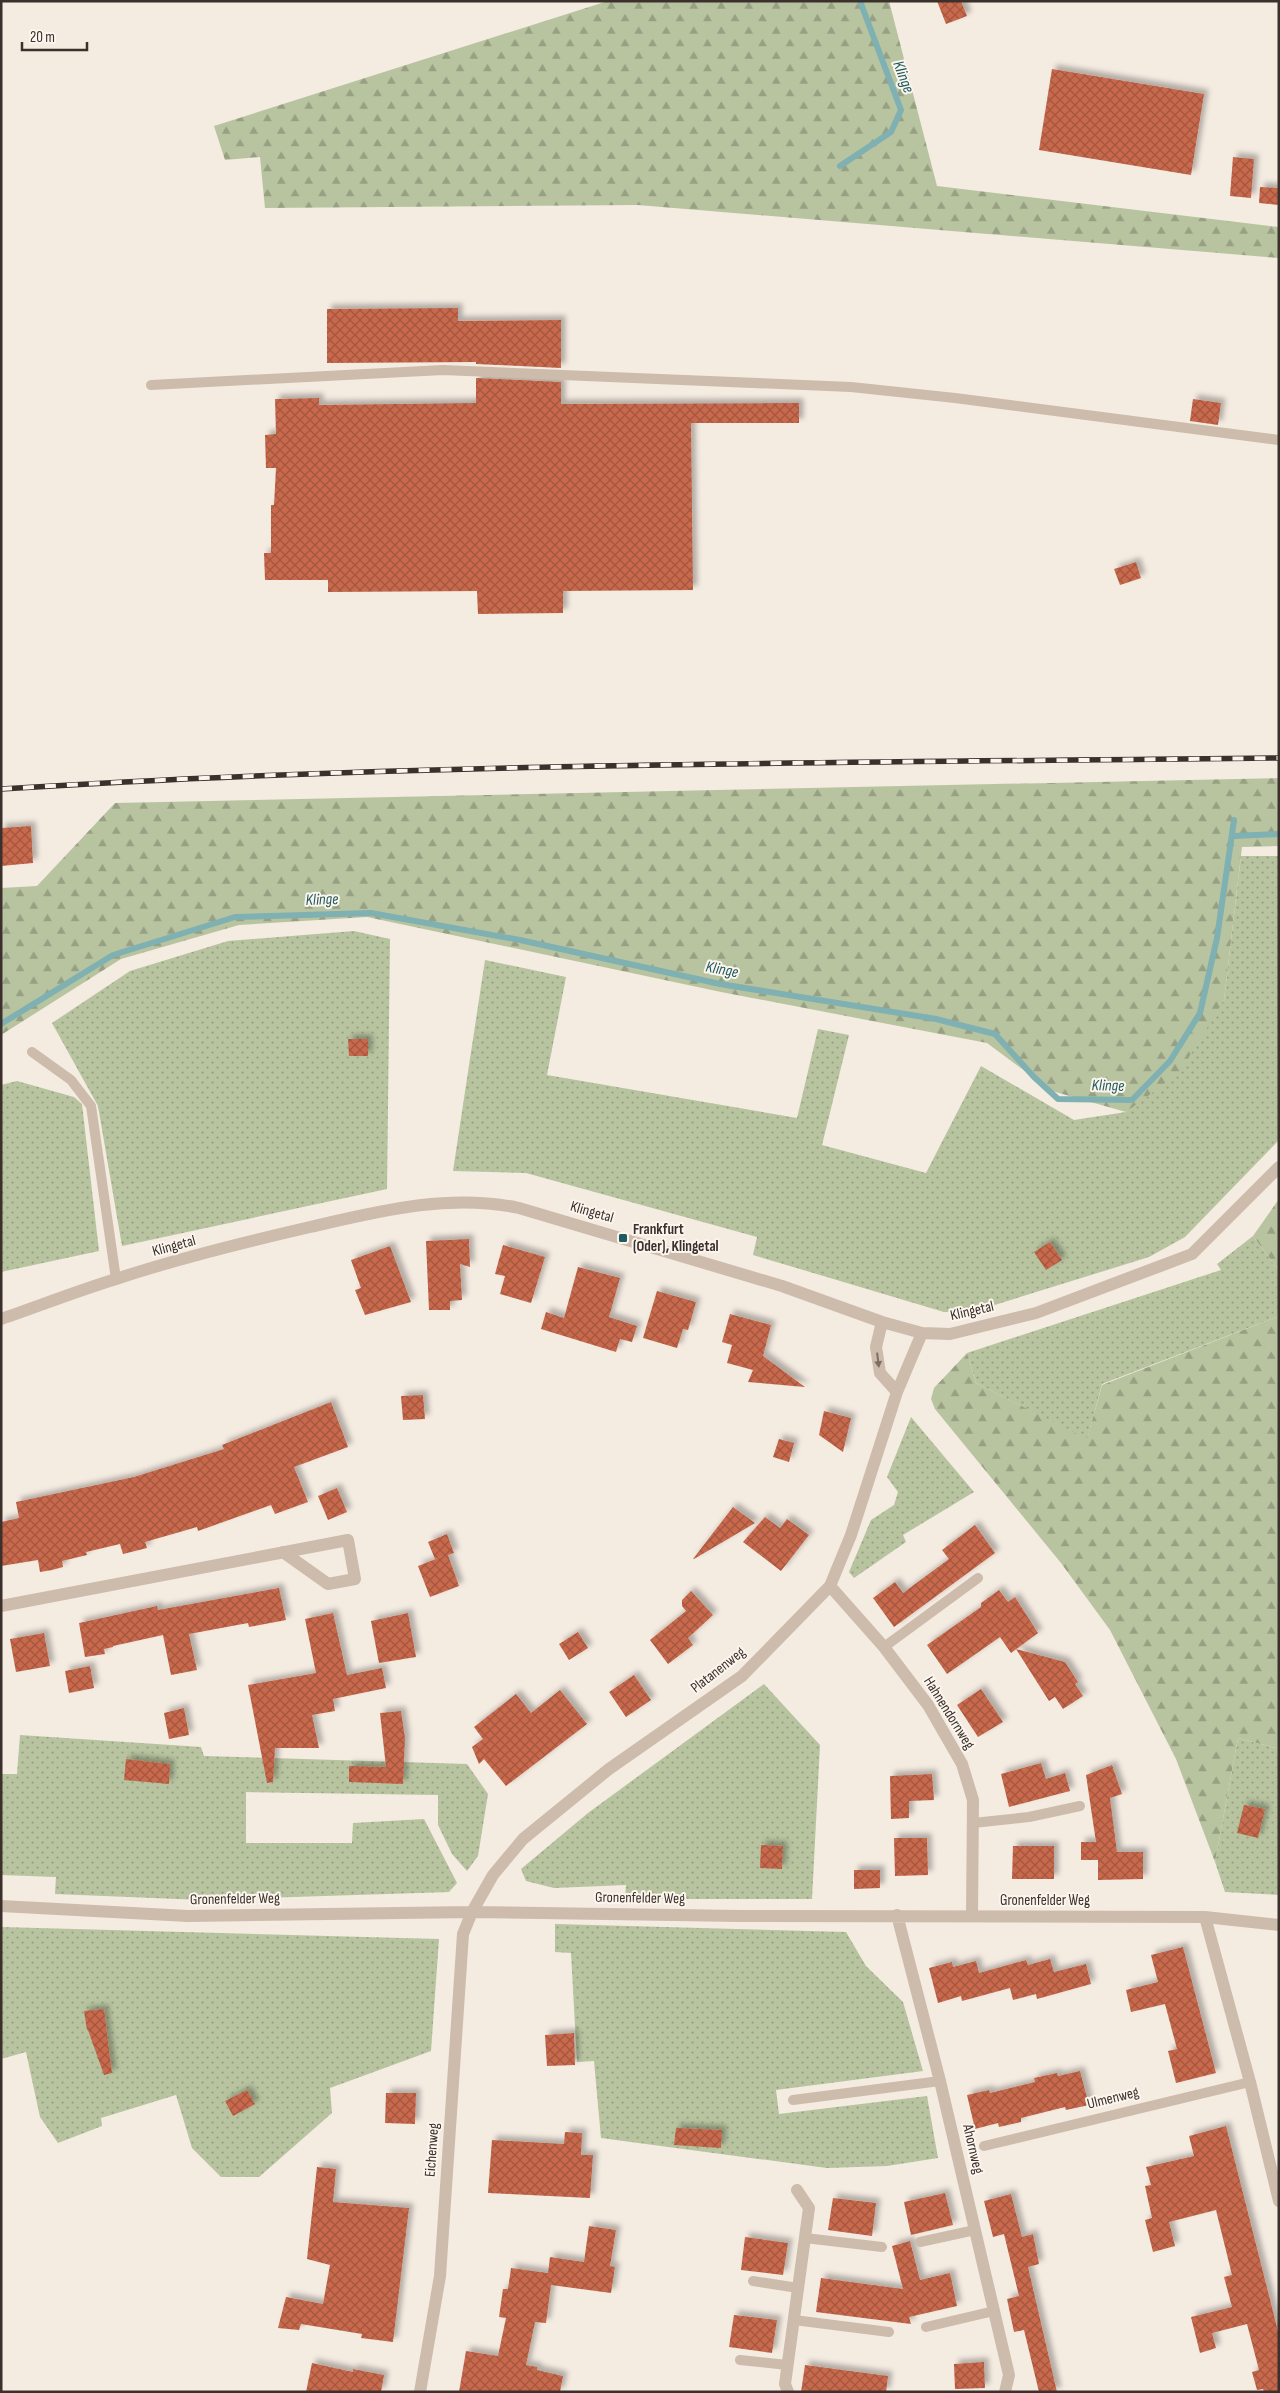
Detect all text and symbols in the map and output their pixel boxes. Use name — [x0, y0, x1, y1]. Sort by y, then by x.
scale bar — [22, 20, 88, 52]
text: 20 m — [30, 28, 55, 47]
water label: Klinge — [888, 58, 918, 96]
water label: Klinge — [305, 890, 339, 910]
water label: Klinge — [704, 958, 740, 982]
water label: Klinge — [1091, 1076, 1125, 1096]
street label: Klingetal — [568, 1197, 616, 1227]
place label: Frankfurt (Oder), Klingetal — [633, 1220, 719, 1256]
street label: Klingetal — [150, 1231, 198, 1261]
marker: Frankfurt (Oder), Klingetal — [617, 1232, 629, 1244]
street label: Klingetal — [948, 1297, 996, 1325]
one-way arrow — [874, 1352, 882, 1368]
street label: Platanenweg — [687, 1643, 749, 1697]
street label: Hahnendornweg — [919, 1673, 979, 1753]
street label: Gronenfelder Weg — [595, 1888, 685, 1908]
street label: Gronenfelder Weg — [190, 1889, 280, 1909]
street label: Gronenfelder Weg — [1000, 1891, 1090, 1910]
street label: Ulmenweg — [1085, 2082, 1141, 2114]
street label: Ahornweg — [958, 2121, 988, 2176]
street label: Eichenweg — [421, 2122, 443, 2178]

